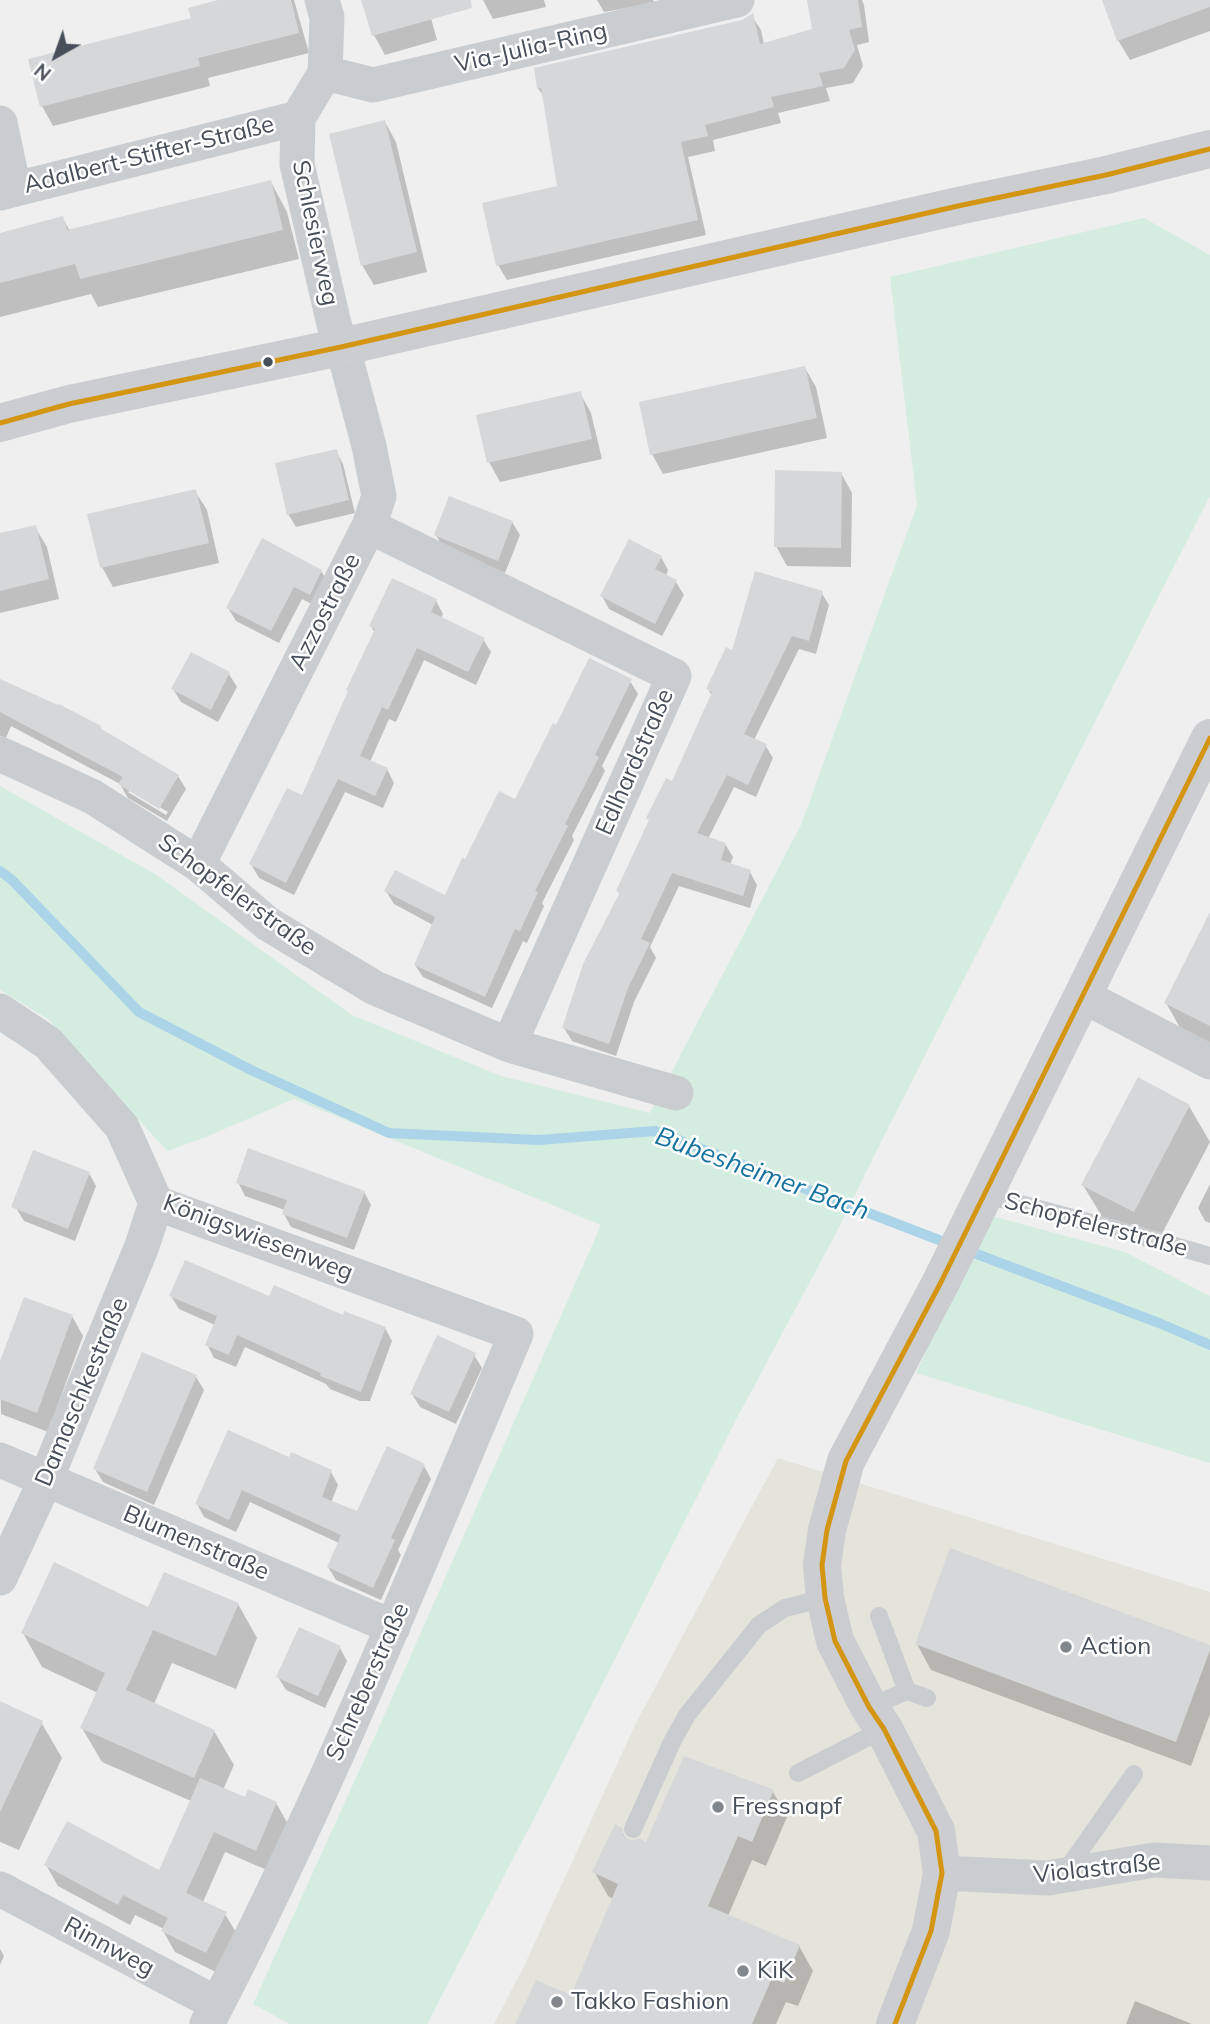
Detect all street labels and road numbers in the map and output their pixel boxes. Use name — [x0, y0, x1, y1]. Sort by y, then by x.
street label: Via-Julia-Ring — [452, 17, 610, 79]
street label: Adalbert-Stifter-Straße — [21, 110, 277, 200]
street label: Schlesierweg — [286, 158, 344, 308]
street label: Azzostraße — [283, 549, 367, 675]
street label: Edlhardstraße — [590, 684, 680, 840]
street label: Schopfelerstraße — [152, 828, 322, 962]
street label: Schopfelerstraße — [1001, 1187, 1191, 1263]
street label: Königswiesenweg — [159, 1188, 357, 1288]
street label: Damaschkestraße — [29, 1293, 135, 1491]
street label: Blumenstraße — [119, 1499, 273, 1587]
street label: Schreberstraße — [320, 1598, 416, 1766]
street label: Violastraße — [1032, 1848, 1162, 1890]
street label: Rinnweg — [59, 1911, 159, 1983]

